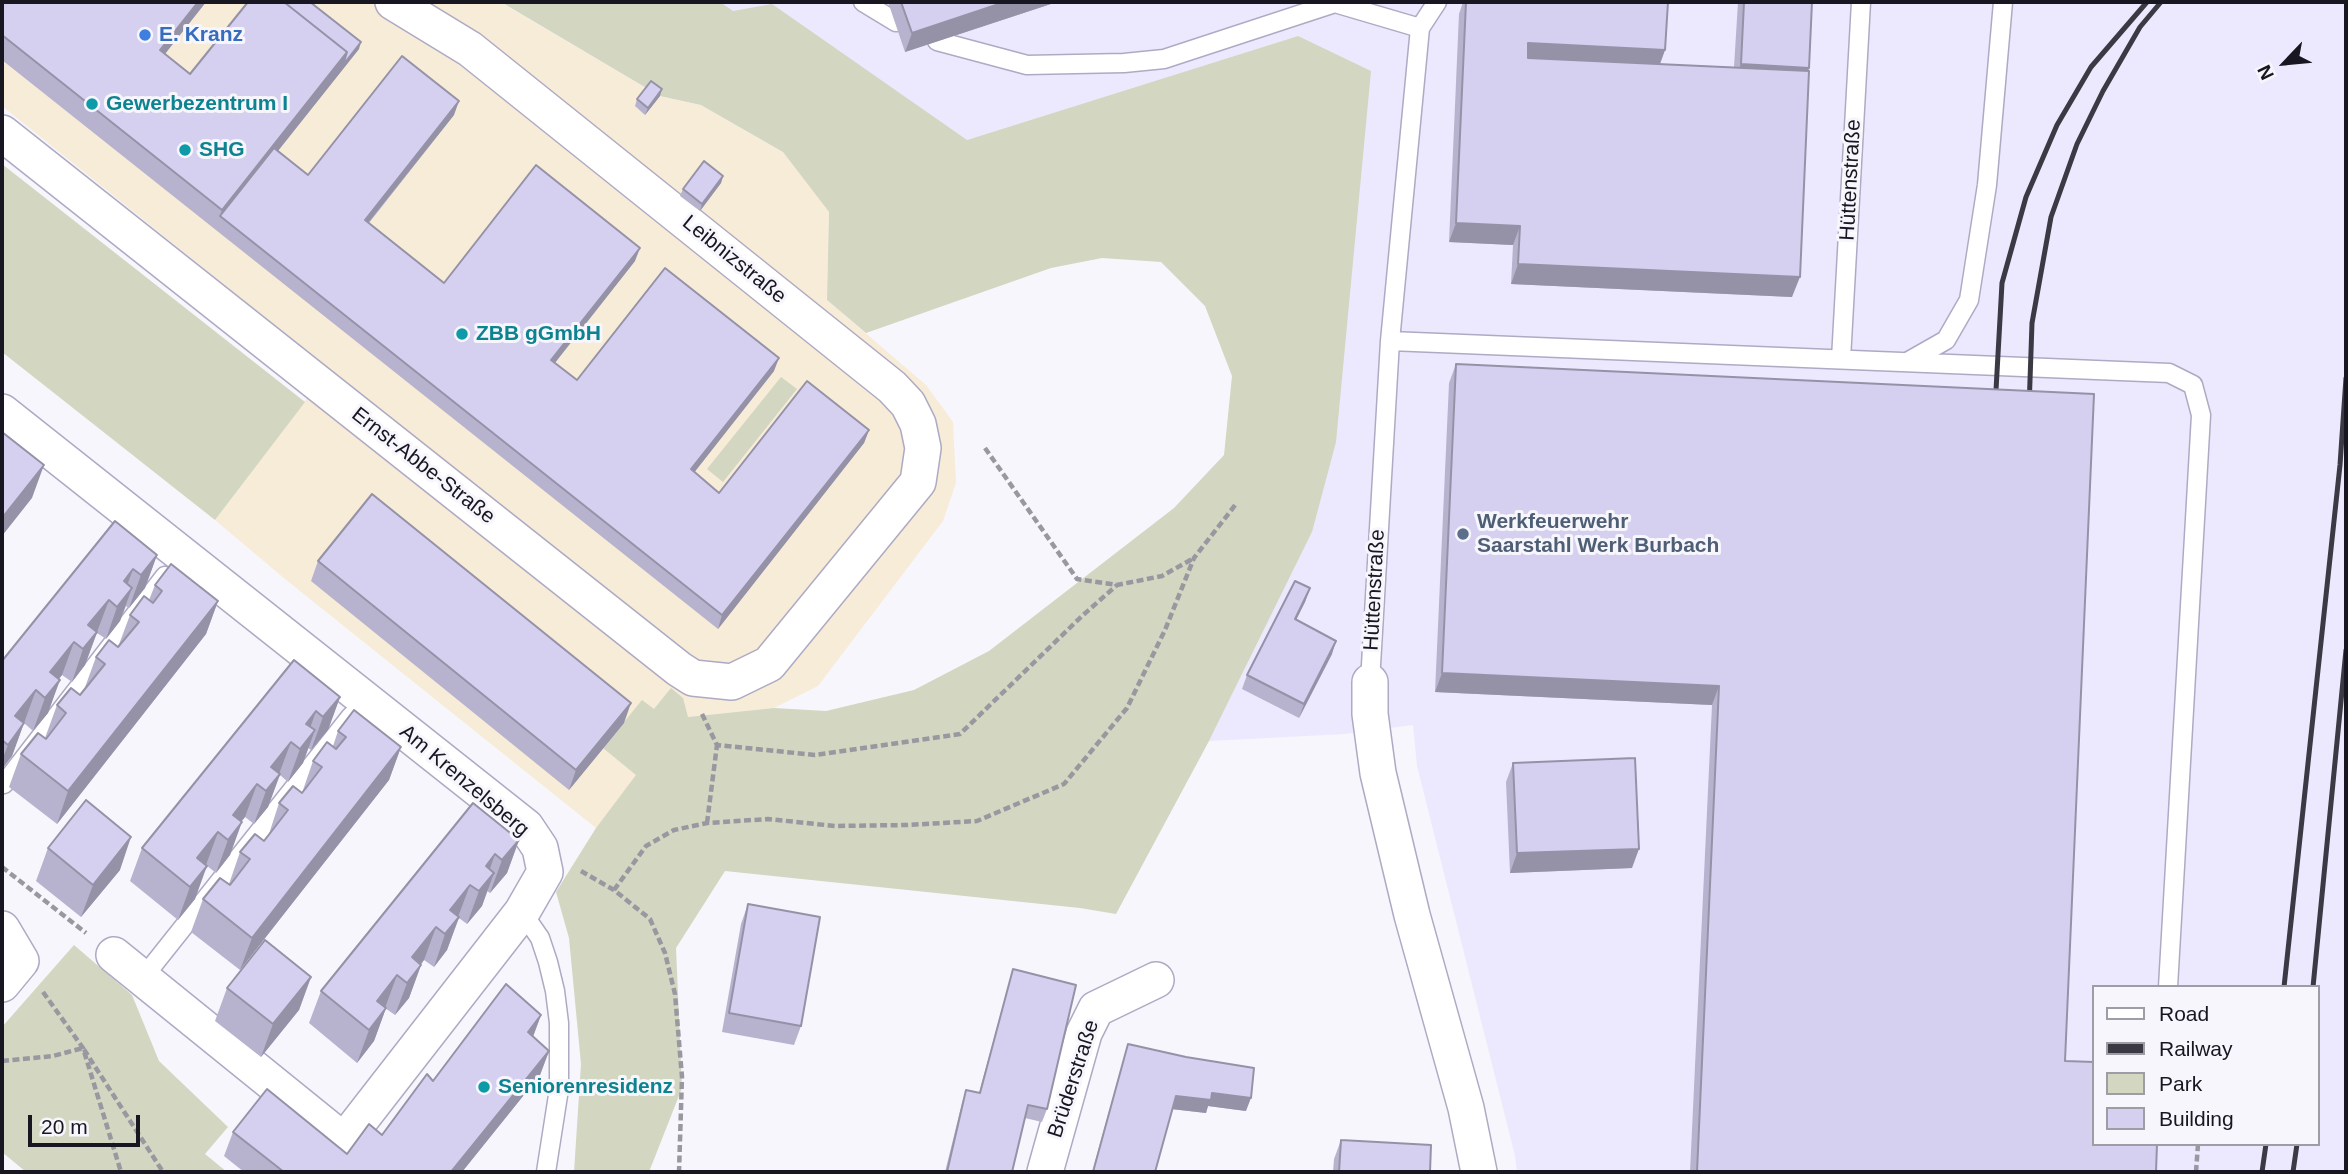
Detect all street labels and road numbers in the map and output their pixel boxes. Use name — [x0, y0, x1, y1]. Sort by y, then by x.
street label: Hüttenstraße — [1835, 119, 1867, 241]
street label: Leibnizstraße — [677, 211, 791, 309]
street label: Ernst-Abbe-Straße — [346, 402, 500, 530]
street label: Hüttenstraße — [1359, 529, 1391, 651]
street label: Am Krenzelsberg — [394, 720, 534, 842]
street label: Brüderstraße — [1043, 1017, 1105, 1141]

